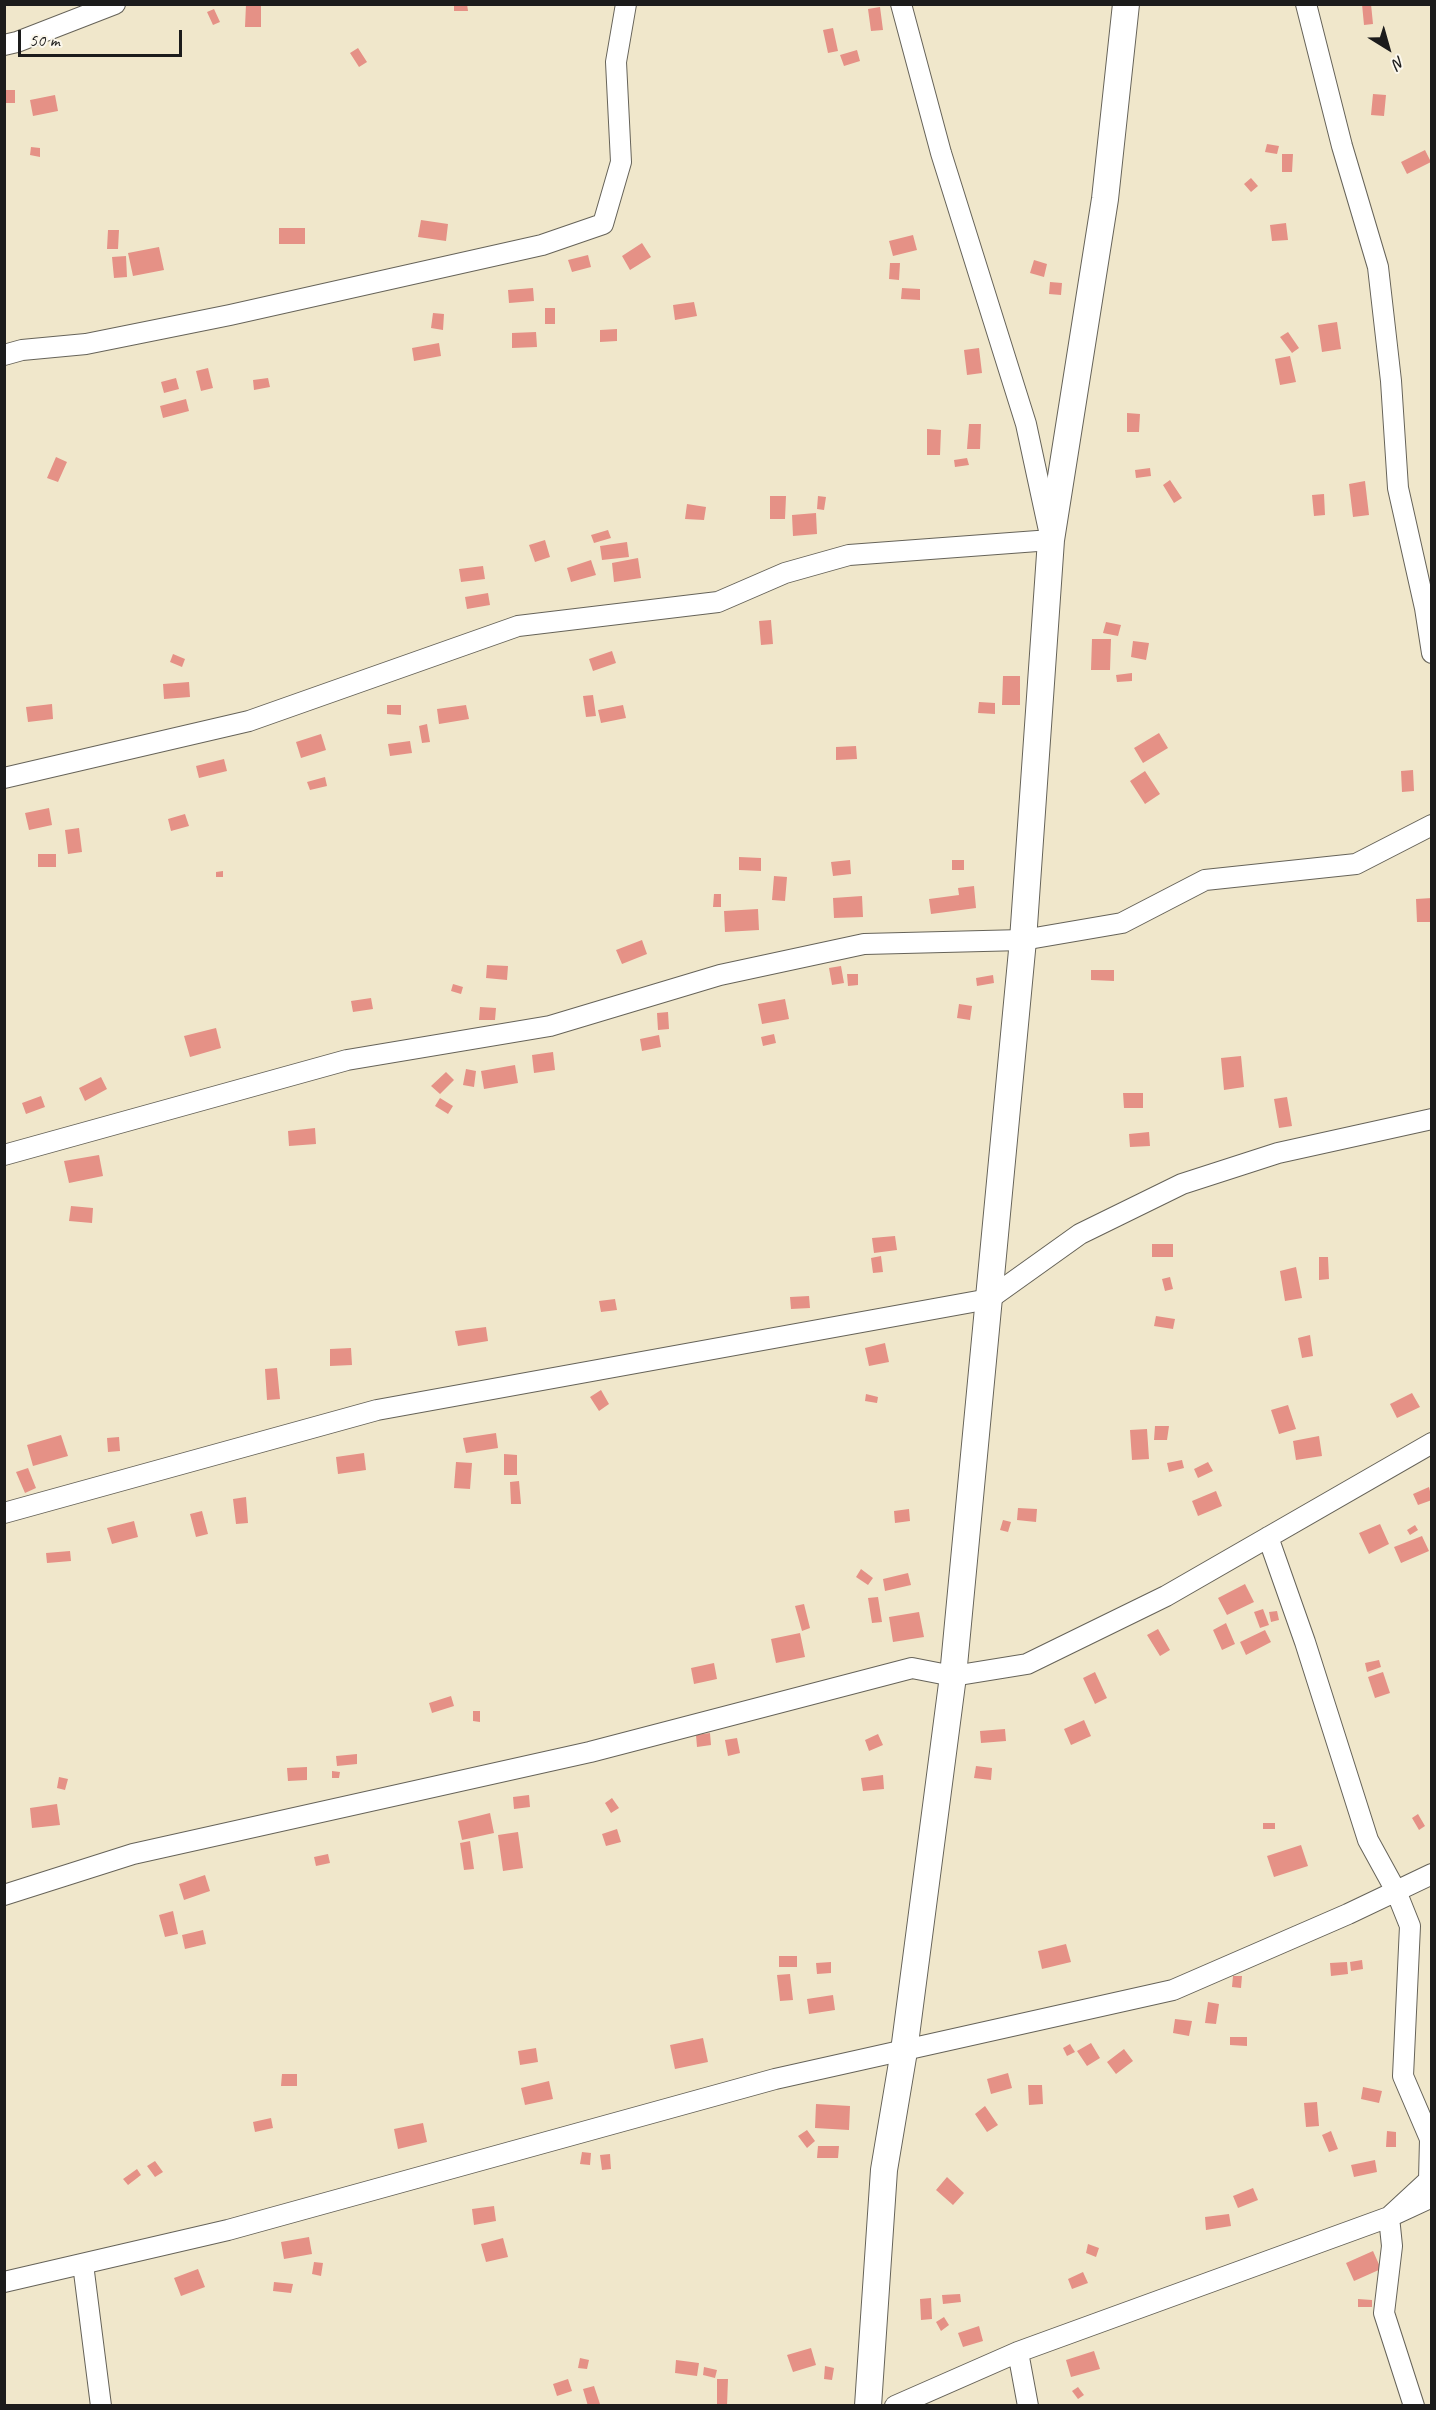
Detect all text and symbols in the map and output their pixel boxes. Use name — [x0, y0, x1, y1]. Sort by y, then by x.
scale bar — [21, 18, 184, 56]
north arrow — [1358, 18, 1418, 78]
text: 50 m — [29, 29, 60, 51]
text: N — [1389, 51, 1409, 73]

